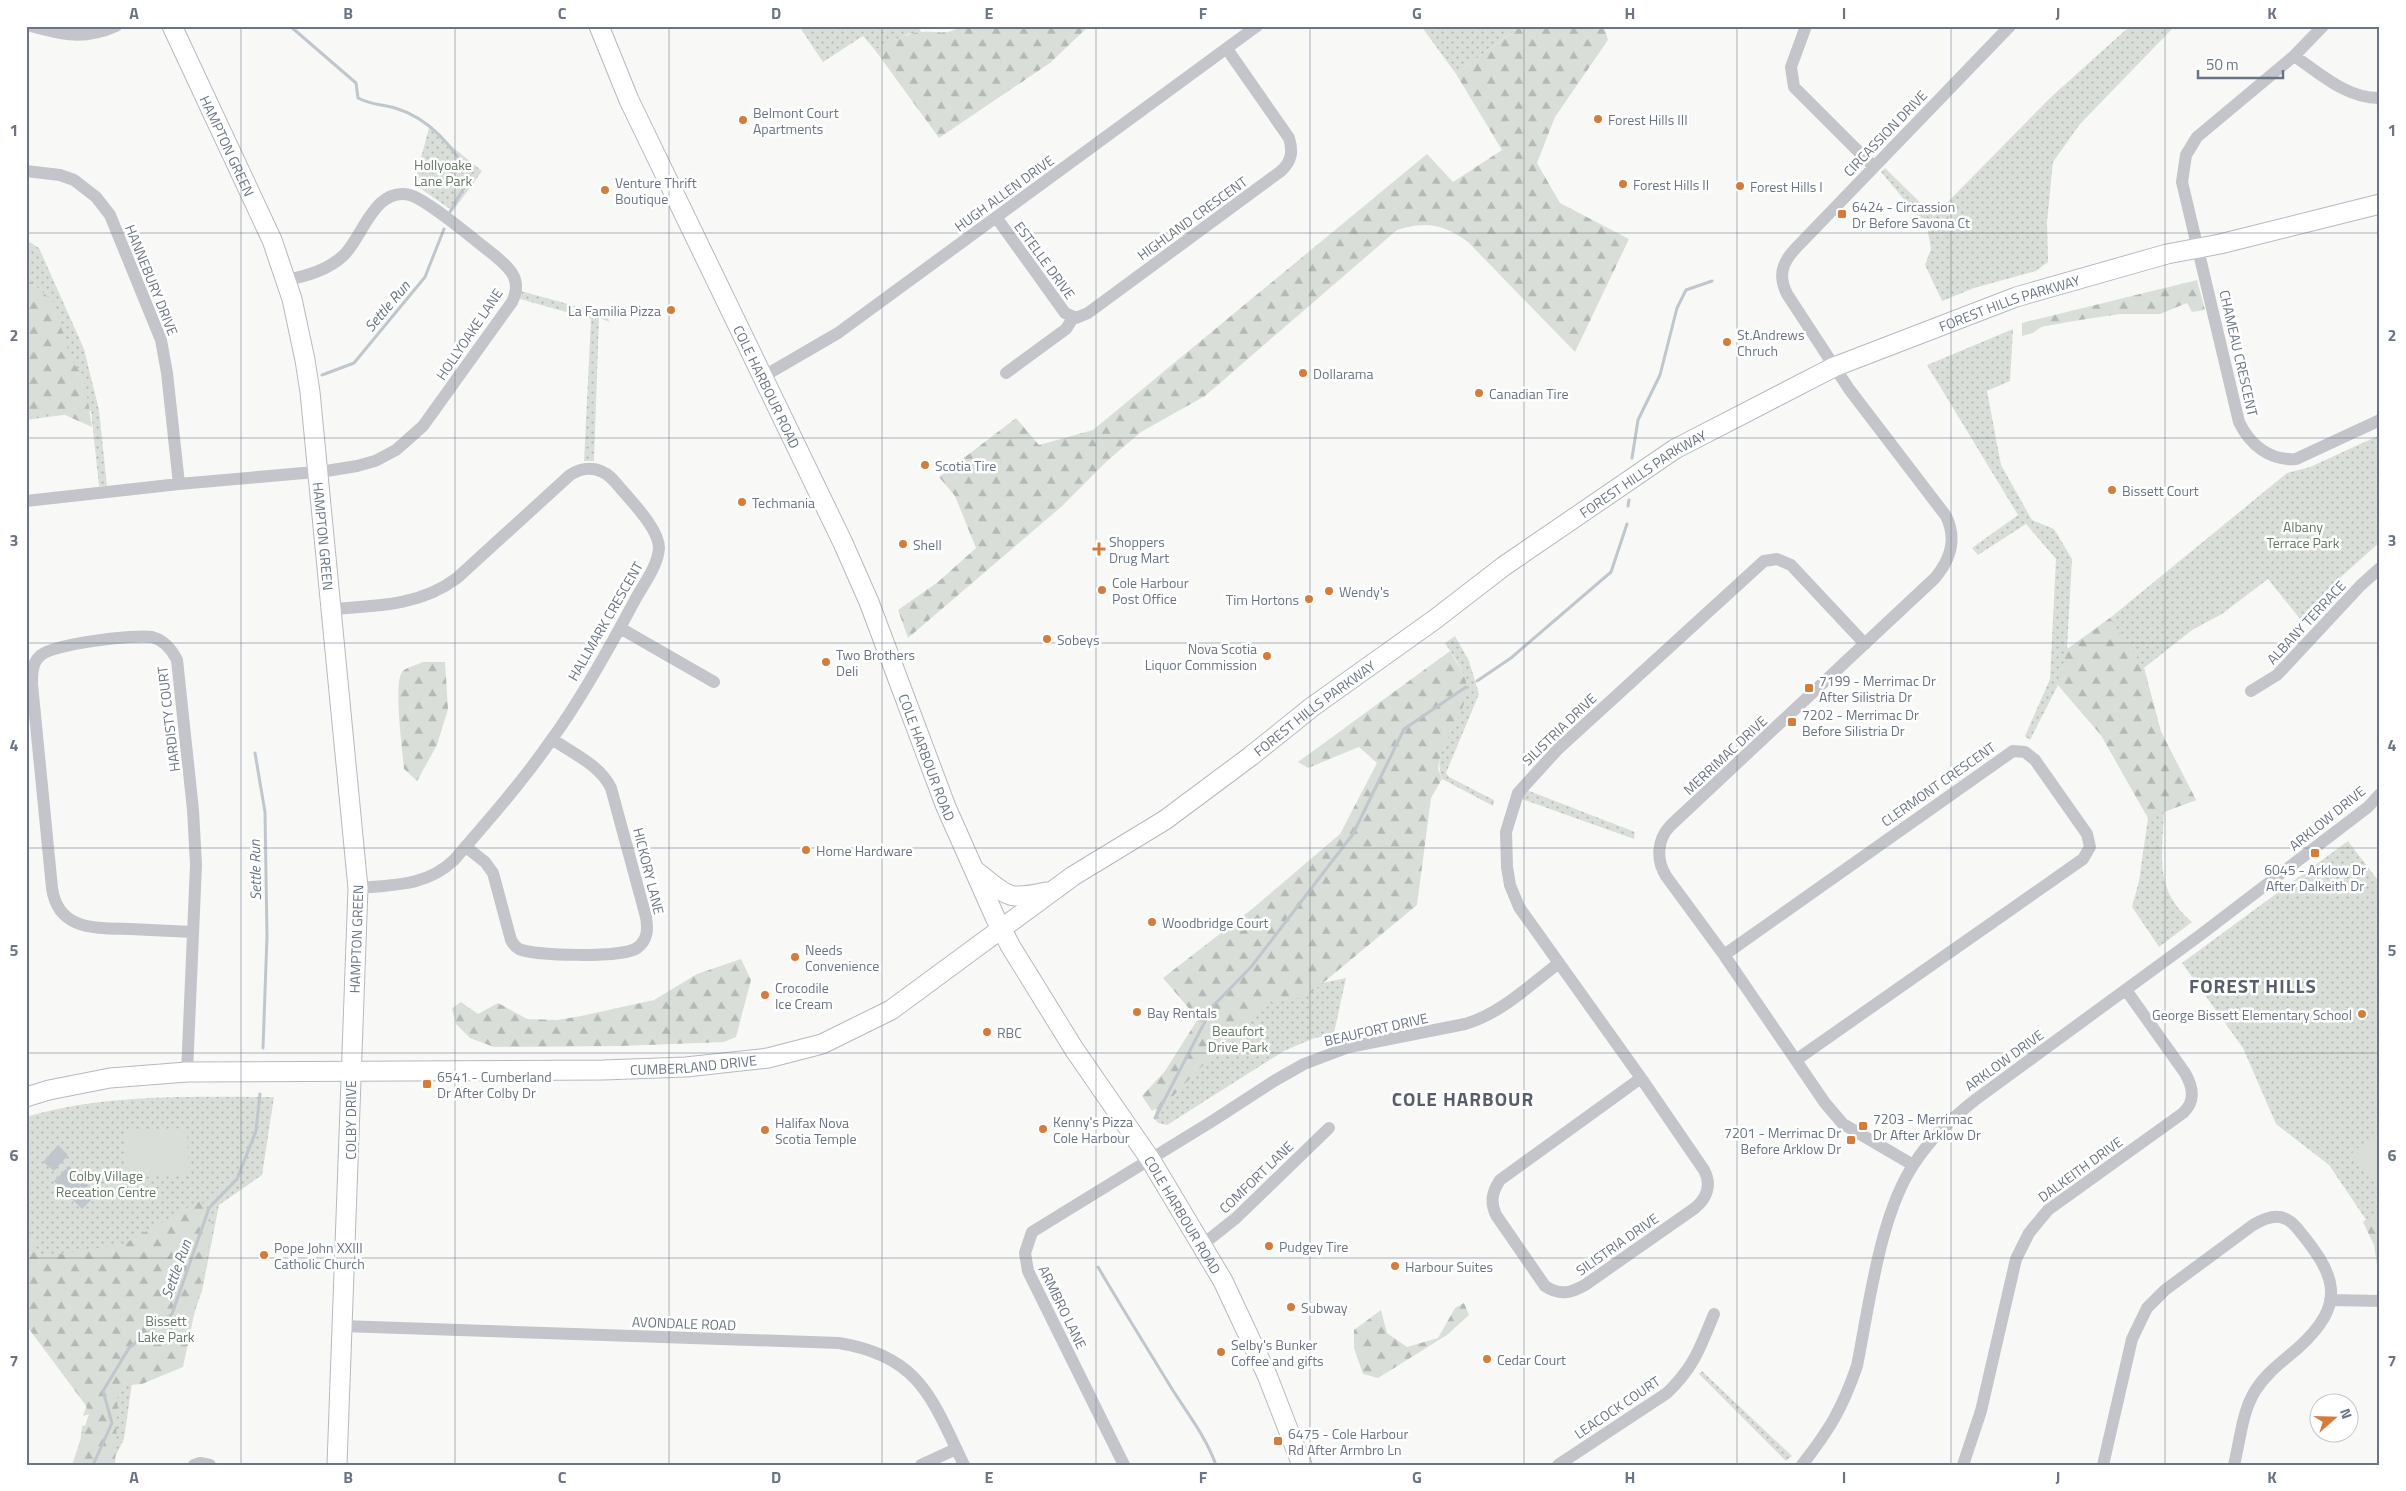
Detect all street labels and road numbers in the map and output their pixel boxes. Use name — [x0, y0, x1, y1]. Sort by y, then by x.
street label: CIRCASSION DRIVE — [1838, 85, 1932, 181]
street label: HAMPTON GREEN — [195, 92, 260, 199]
street label: HUGH ALLEN DRIVE — [950, 149, 1058, 236]
street label: HIGHLAND CRESCENT — [1133, 171, 1252, 265]
street label: ESTELLE DRIVE — [1010, 217, 1081, 303]
street label: HANNEBURY DRIVE — [120, 221, 184, 339]
street label: FOREST HILLS PARKWAY — [1935, 269, 2083, 336]
street label: HOLLYOAKE LANE — [431, 284, 508, 384]
street label: CHAMEAU CRESCENT — [2214, 288, 2264, 419]
street label: COLE HARBOUR ROAD — [729, 321, 806, 452]
street label: FOREST HILLS PARKWAY — [1575, 424, 1710, 522]
street label: HAMPTON GREEN — [308, 481, 340, 591]
street label: HALLMARK CRESCENT — [562, 557, 648, 685]
street label: ALBANY TERRACE — [2262, 575, 2351, 669]
street label: FOREST HILLS PARKWAY — [1249, 655, 1380, 761]
street label: HARDISTY COURT — [151, 664, 185, 773]
street label: SILISTRIA DRIVE — [1517, 688, 1601, 770]
street label: COLE HARBOUR ROAD — [894, 690, 961, 824]
street label: MERRIMAC DRIVE — [1678, 710, 1772, 799]
street label: CLERMONT CRESCENT — [1877, 736, 2000, 831]
street label: ARKLOW DRIVE — [2284, 780, 2370, 855]
street label: HICKORY LANE — [628, 825, 670, 917]
street label: HAMPTON GREEN — [344, 884, 368, 994]
street label: BEAUFORT DRIVE — [1322, 1007, 1430, 1051]
street label: ARKLOW DRIVE — [1960, 1024, 2048, 1096]
street label: CUMBERLAND DRIVE — [630, 1049, 758, 1080]
street label: COLBY DRIVE — [340, 1080, 361, 1160]
street label: DALKEITH DRIVE — [2033, 1131, 2127, 1207]
street label: COMFORT LANE — [1214, 1136, 1298, 1218]
street label: COLE HARBOUR ROAD — [1140, 1151, 1227, 1278]
street label: SILISTRIA DRIVE — [1571, 1208, 1663, 1280]
street label: ARMBRO LANE — [1034, 1262, 1092, 1353]
street label: AVONDALE ROAD — [631, 1311, 737, 1335]
street label: LEACOCK COURT — [1570, 1370, 1665, 1444]

